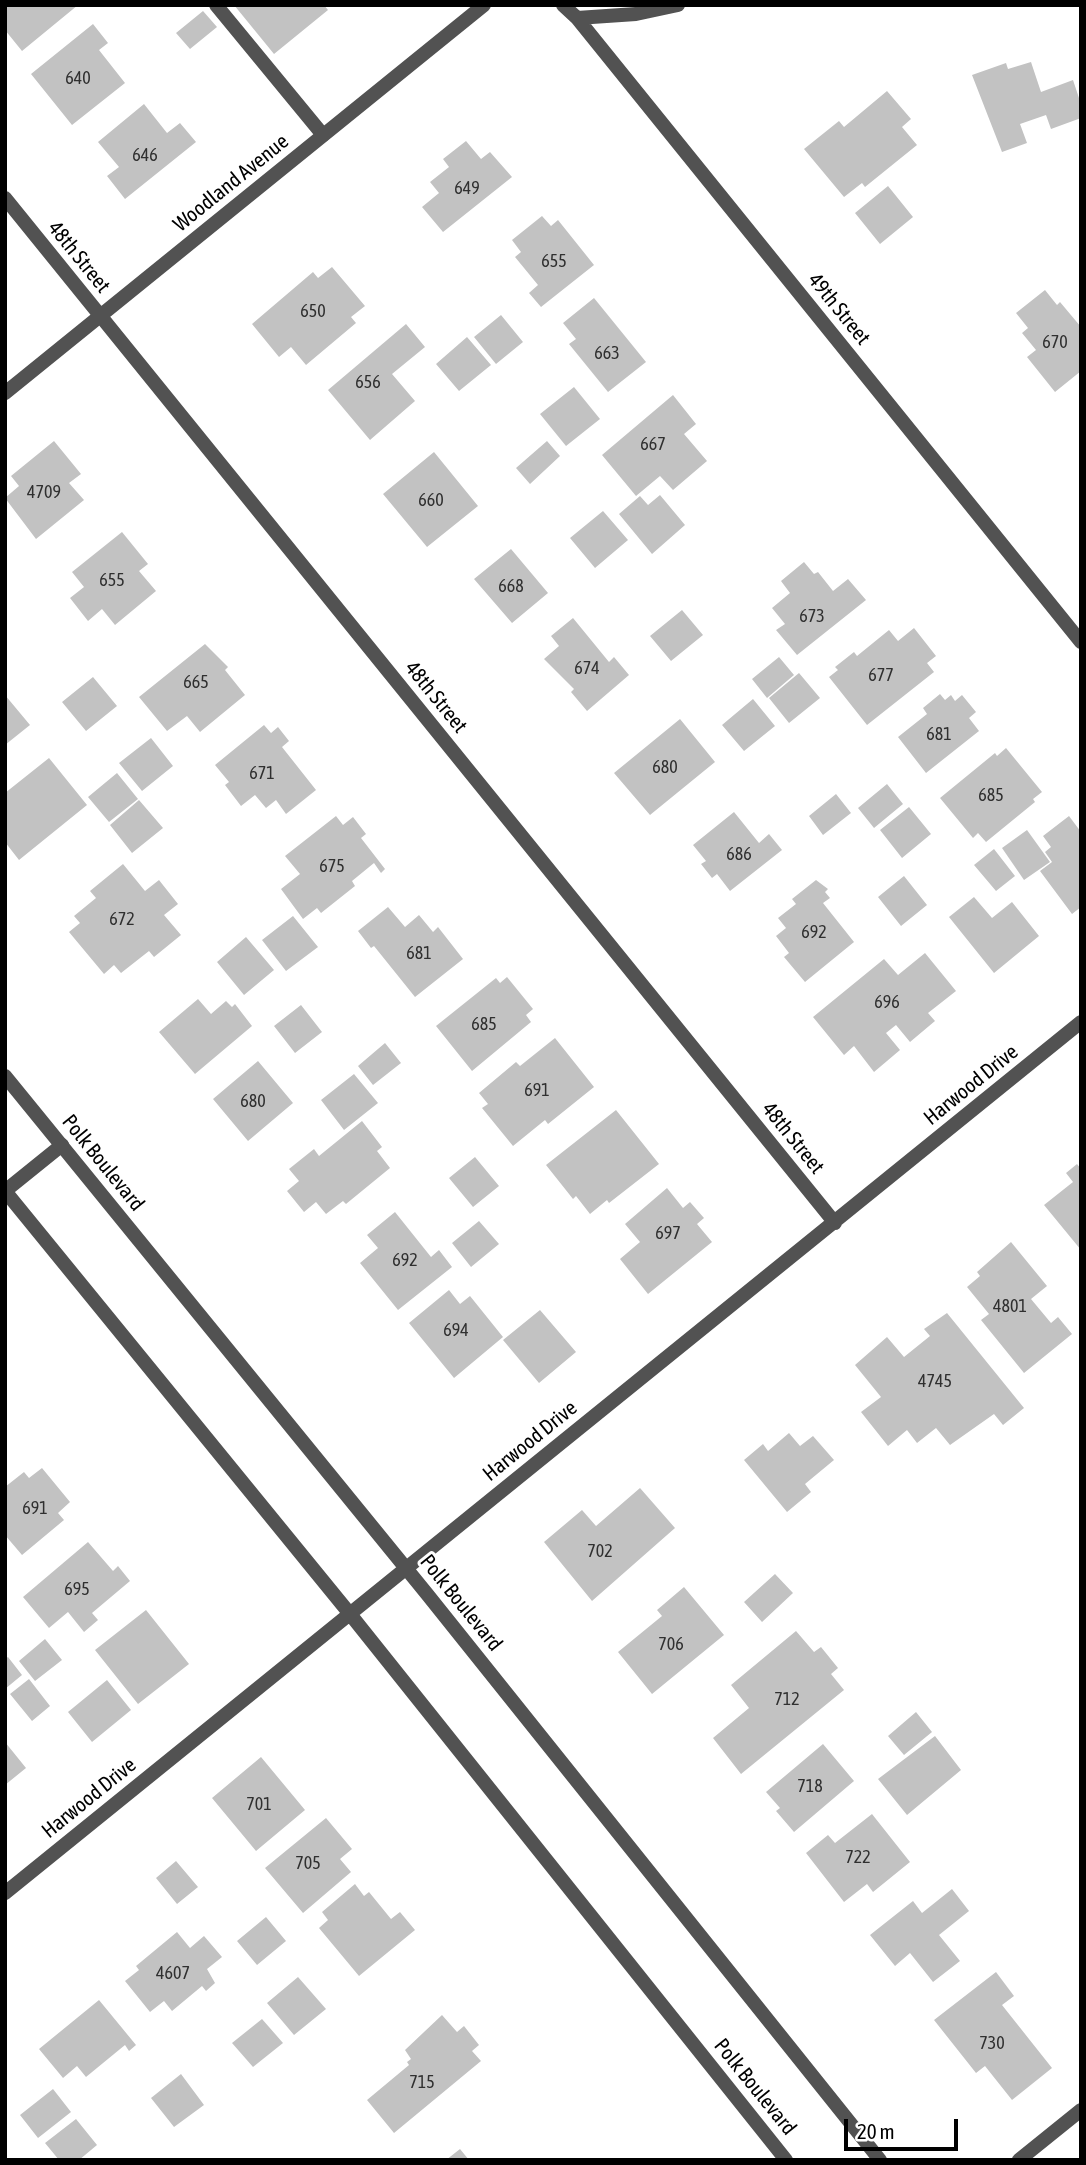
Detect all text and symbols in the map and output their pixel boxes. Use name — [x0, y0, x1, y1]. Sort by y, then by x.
house number: 640 — [65, 67, 91, 89]
street label: Woodland Avenue — [168, 129, 294, 237]
house number: 646 — [132, 144, 158, 166]
house number: 649 — [454, 177, 480, 199]
street label: 48th Street — [42, 216, 116, 298]
house number: 655 — [541, 250, 567, 272]
street label: 49th Street — [802, 268, 876, 350]
house number: 650 — [300, 300, 326, 322]
house number: 670 — [1042, 331, 1068, 353]
house number: 663 — [594, 342, 620, 364]
house number: 656 — [355, 371, 381, 393]
house number: 667 — [640, 433, 666, 455]
house number: 4709 — [27, 481, 61, 503]
house number: 660 — [418, 489, 444, 511]
house number: 655 — [99, 569, 125, 591]
house number: 668 — [498, 575, 524, 597]
house number: 673 — [799, 605, 825, 627]
street label: 48th Street — [399, 656, 473, 738]
house number: 674 — [574, 657, 600, 679]
house number: 677 — [868, 664, 894, 686]
house number: 665 — [183, 671, 209, 693]
house number: 681 — [926, 723, 952, 745]
house number: 680 — [652, 756, 678, 778]
house number: 671 — [249, 762, 275, 784]
house number: 685 — [978, 784, 1004, 806]
house number: 686 — [726, 843, 752, 865]
house number: 675 — [319, 855, 345, 877]
house number: 672 — [109, 908, 135, 930]
house number: 692 — [801, 921, 827, 943]
house number: 681 — [406, 942, 432, 964]
house number: 696 — [874, 991, 900, 1013]
house number: 685 — [471, 1013, 497, 1035]
street label: Harwood Drive — [919, 1039, 1023, 1131]
house number: 691 — [524, 1079, 550, 1101]
house number: 680 — [240, 1090, 266, 1112]
street label: 48th Street — [756, 1097, 830, 1179]
street label: Polk Boulevard — [57, 1110, 149, 1216]
house number: 697 — [655, 1222, 681, 1244]
house number: 692 — [392, 1249, 418, 1271]
house number: 4801 — [993, 1295, 1027, 1317]
house number: 694 — [443, 1319, 469, 1341]
house number: 4745 — [918, 1370, 952, 1392]
street label: Harwood Drive — [478, 1395, 582, 1487]
house number: 691 — [22, 1497, 48, 1519]
house number: 702 — [587, 1540, 613, 1562]
street label: Polk Boulevard — [415, 1550, 507, 1656]
house number: 695 — [64, 1578, 90, 1600]
house number: 706 — [658, 1633, 684, 1655]
house number: 712 — [774, 1688, 800, 1710]
street label: Harwood Drive — [37, 1752, 141, 1844]
house number: 718 — [797, 1775, 823, 1797]
house number: 701 — [246, 1793, 272, 1815]
house number: 722 — [845, 1846, 871, 1868]
house number: 705 — [295, 1852, 321, 1874]
house number: 4607 — [156, 1962, 190, 1984]
house number: 730 — [979, 2032, 1005, 2054]
street label: Polk Boulevard — [709, 2034, 801, 2140]
house number: 715 — [409, 2071, 435, 2093]
scale bar — [848, 2106, 962, 2150]
text: 20 m — [857, 2119, 895, 2143]

